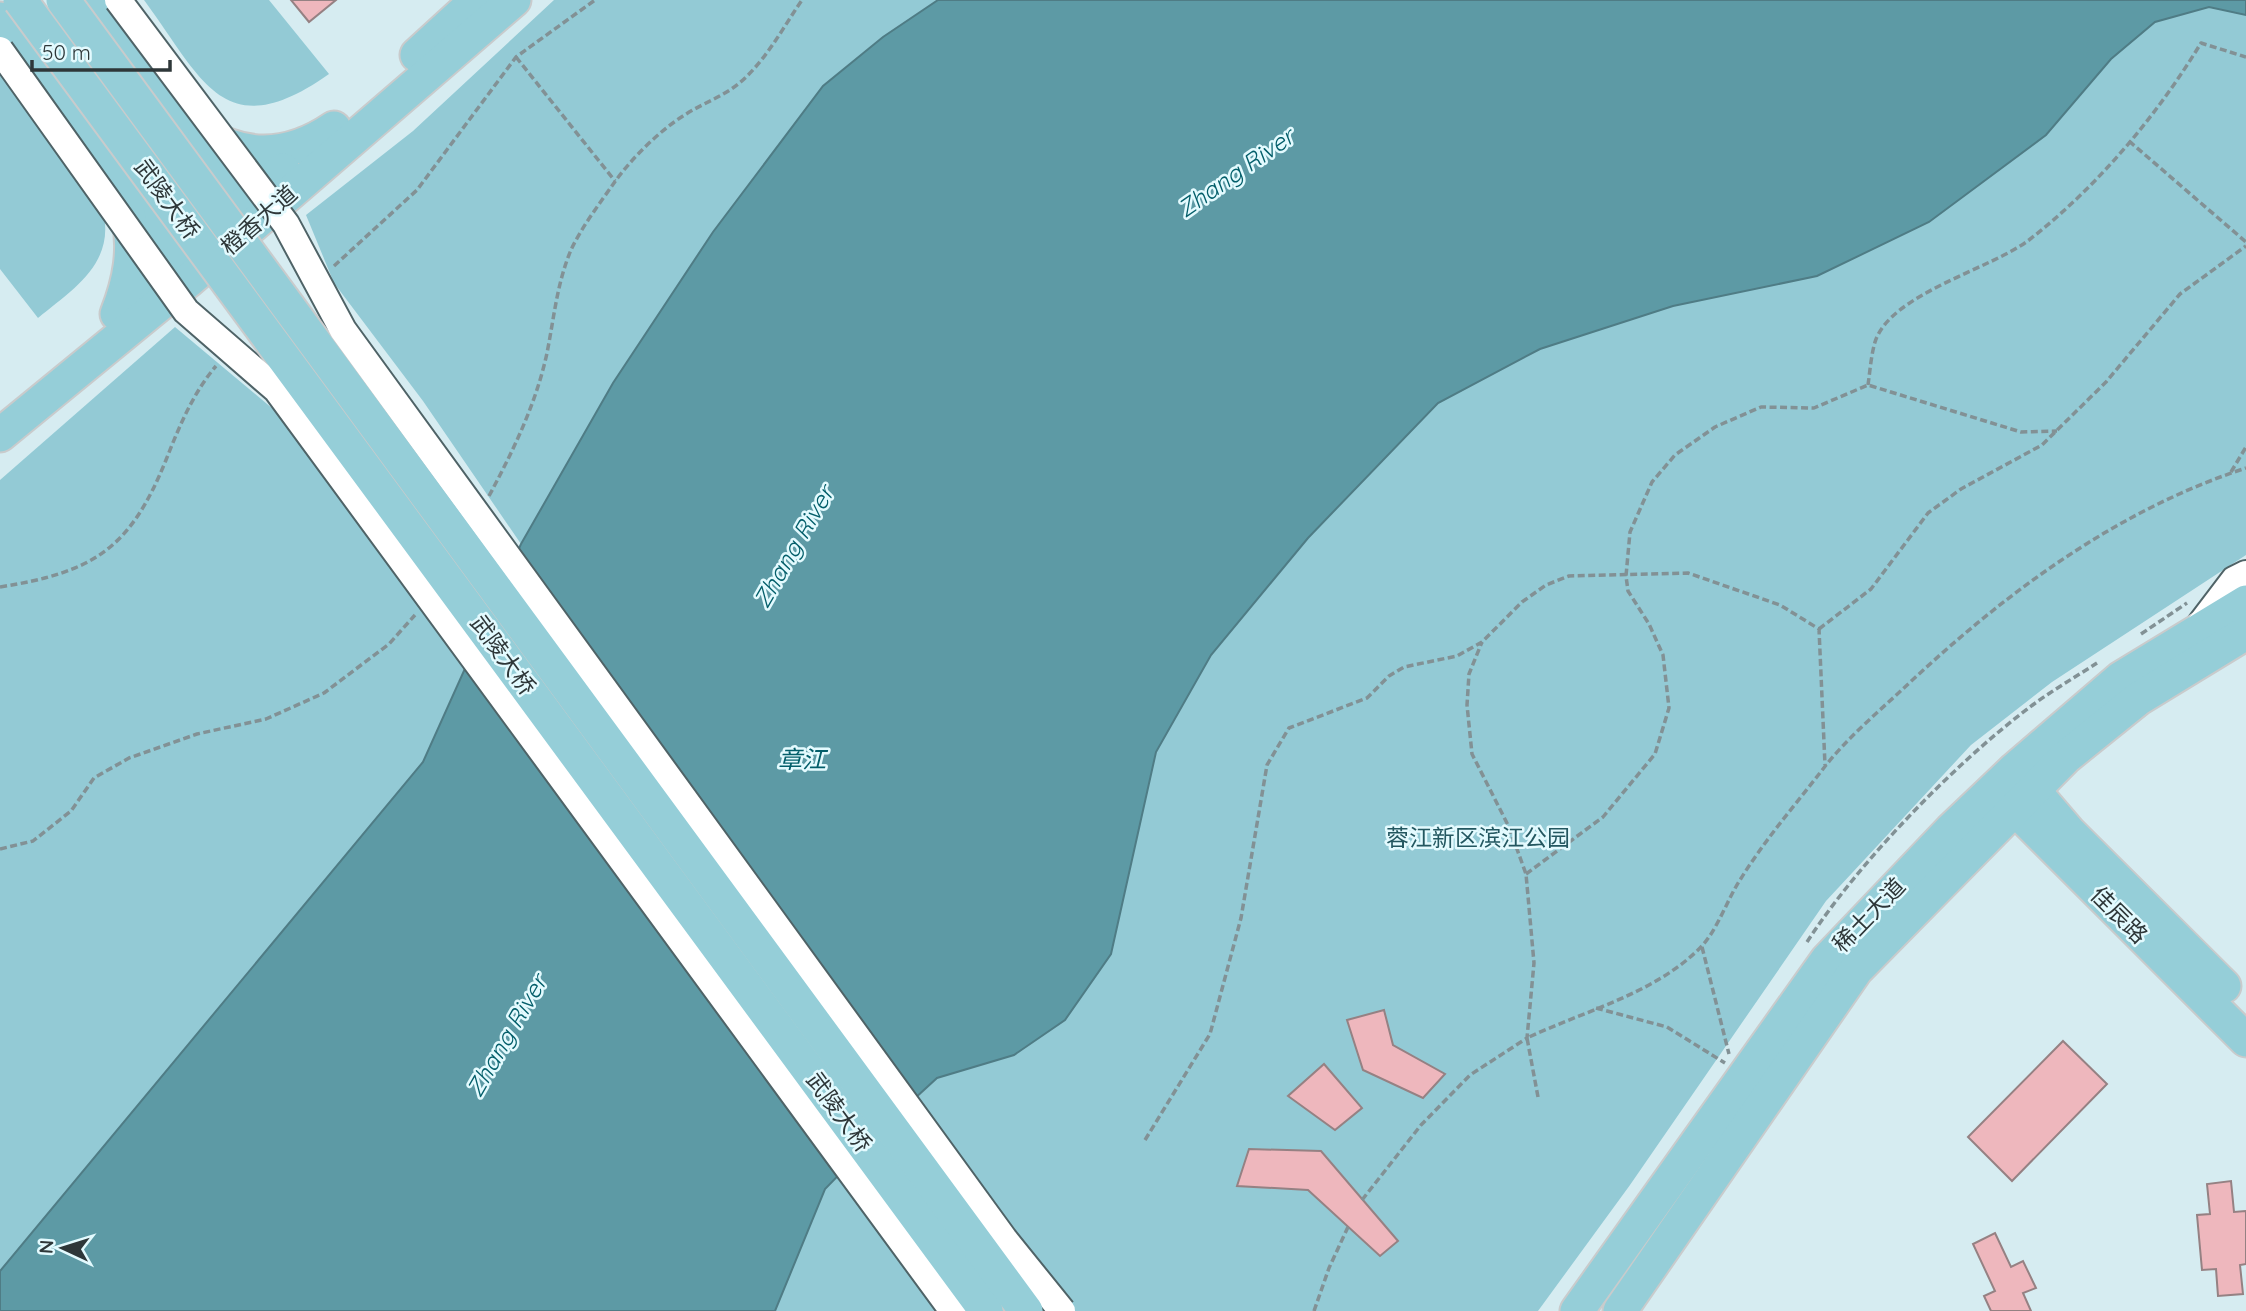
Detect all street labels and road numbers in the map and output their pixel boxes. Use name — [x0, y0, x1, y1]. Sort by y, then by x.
street label: 武陵大桥 — [129, 153, 206, 244]
street label: 橙香大道 — [214, 179, 303, 261]
street label: 武陵大桥 — [465, 609, 542, 700]
street label: 稀土大道 — [1826, 871, 1911, 958]
street label: 佳辰路 — [2085, 880, 2154, 949]
street label: 武陵大桥 — [801, 1066, 878, 1157]

